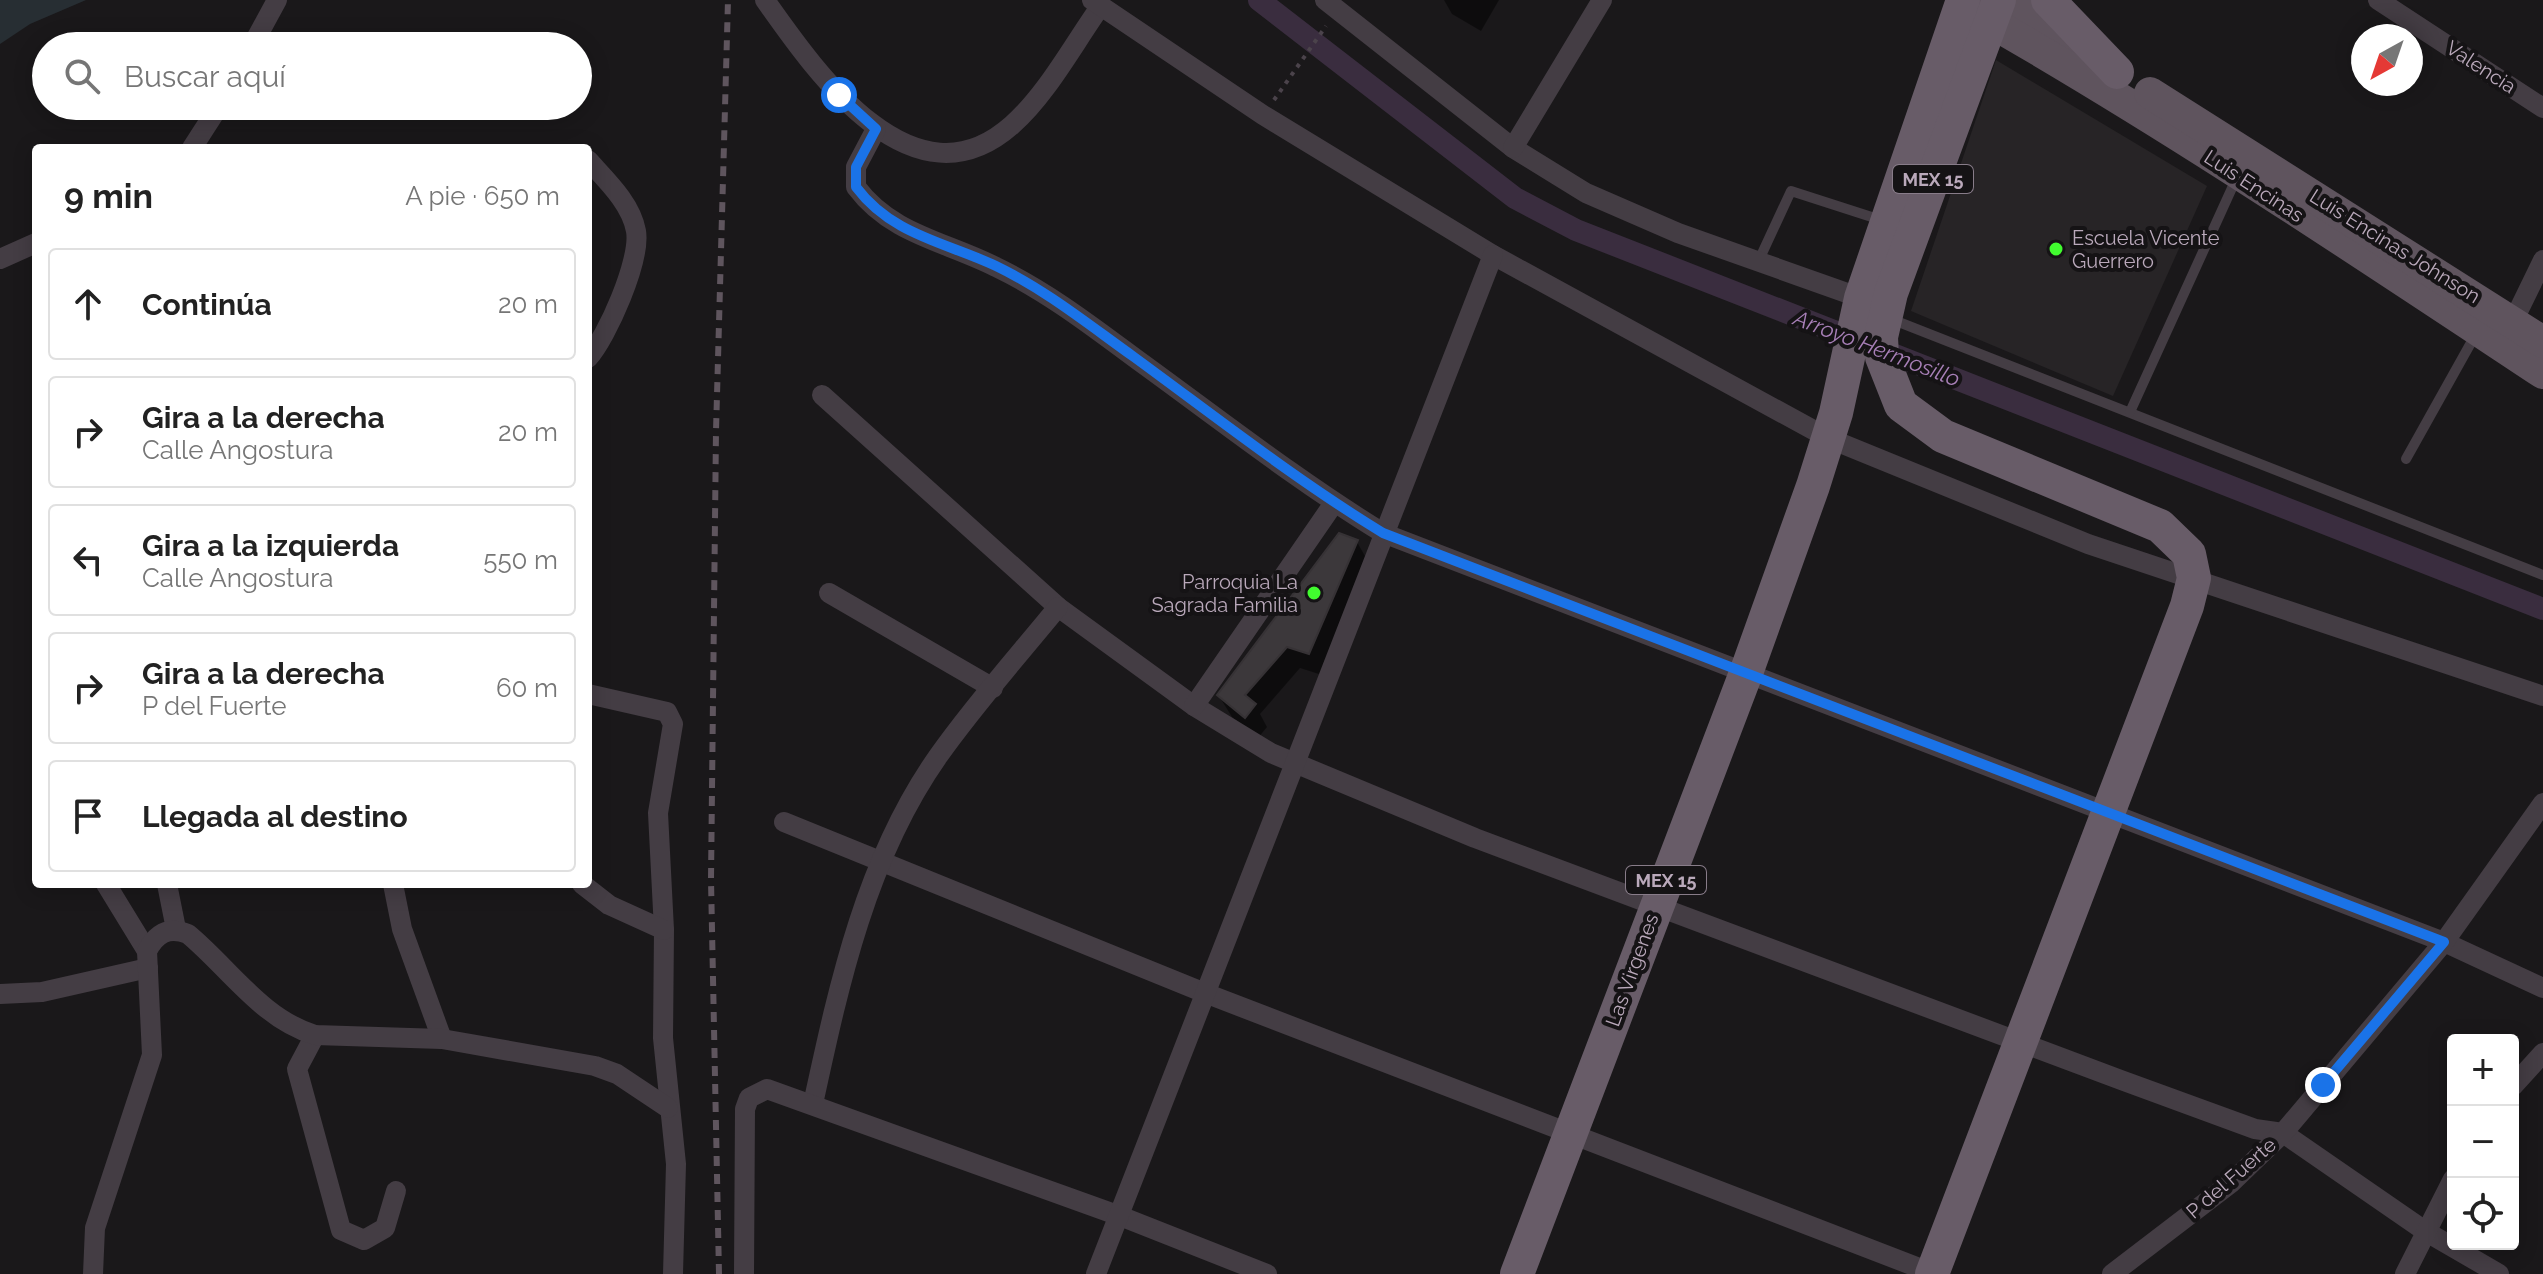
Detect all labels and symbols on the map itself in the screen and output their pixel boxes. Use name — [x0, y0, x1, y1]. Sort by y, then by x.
north arrow — [2351, 24, 2423, 96]
street label: Valencia — [2442, 36, 2520, 98]
route start — [821, 77, 857, 113]
street label: Luis Encinas — [2200, 145, 2308, 227]
road number: MEX 15 — [1893, 165, 1973, 193]
street label: Luis Encinas Johnson — [2305, 184, 2485, 308]
place label: Escuela Vicente Guerrero — [2072, 226, 2220, 273]
marker: Escuela Vicente Guerrero — [2047, 240, 2065, 258]
water label: Arroyo Hermosillo — [1789, 304, 1964, 392]
place label: Parroquia La Sagrada Familia — [1151, 570, 1298, 617]
marker: Parroquia La Sagrada Familia — [1305, 584, 1323, 602]
road number: MEX 15 — [1626, 866, 1706, 894]
street label: Las Virgenes — [1600, 910, 1664, 1030]
route end — [2305, 1067, 2341, 1103]
street label: P del Fuerte — [2181, 1132, 2281, 1224]

